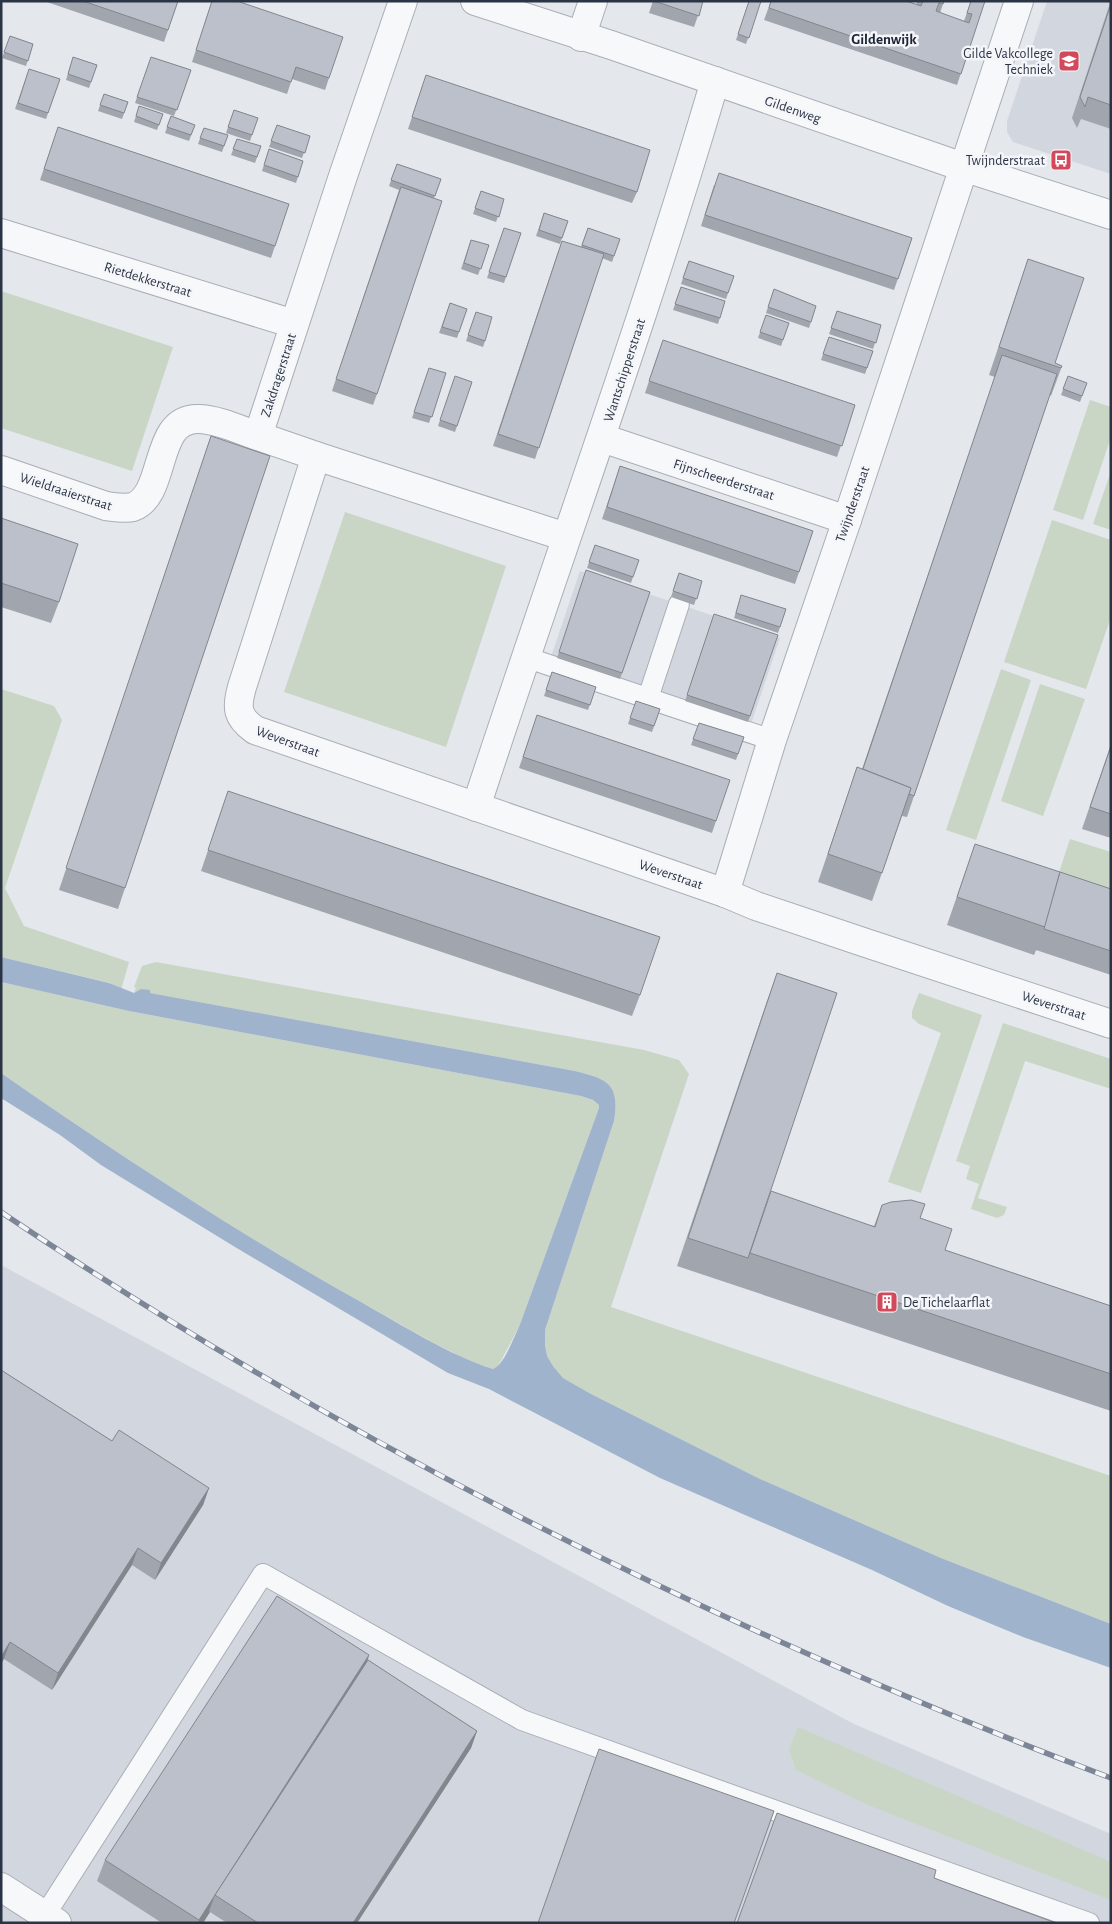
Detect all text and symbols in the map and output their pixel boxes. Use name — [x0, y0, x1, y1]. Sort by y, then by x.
district label: Gildenwijk — [851, 32, 917, 47]
place label: Gilde Vakcollege Techniek — [963, 47, 1054, 77]
school or university icon: Gilde Vakcollege Techniek — [1057, 49, 1081, 73]
street label: Gildenweg — [763, 94, 823, 126]
bus stop icon: Twijnderstraat — [1049, 148, 1073, 172]
place label: Twijnderstraat — [966, 154, 1046, 168]
street label: Rietdekkerstraat — [102, 260, 194, 300]
street label: Wantschipperstraat — [602, 316, 648, 424]
street label: Zakdragerstraat — [259, 331, 299, 419]
street label: Fijnscheerderstraat — [671, 457, 776, 503]
street label: Twijnderstraat — [833, 464, 873, 544]
street label: Wieldraaierstraat — [18, 470, 114, 514]
street label: Weverstraat — [254, 724, 322, 760]
street label: Weverstraat — [637, 858, 705, 893]
street label: Weverstraat — [1020, 989, 1088, 1023]
building icon: De Tichelaarflat — [875, 1290, 899, 1314]
place label: De Tichelaarflat — [903, 1296, 990, 1310]

